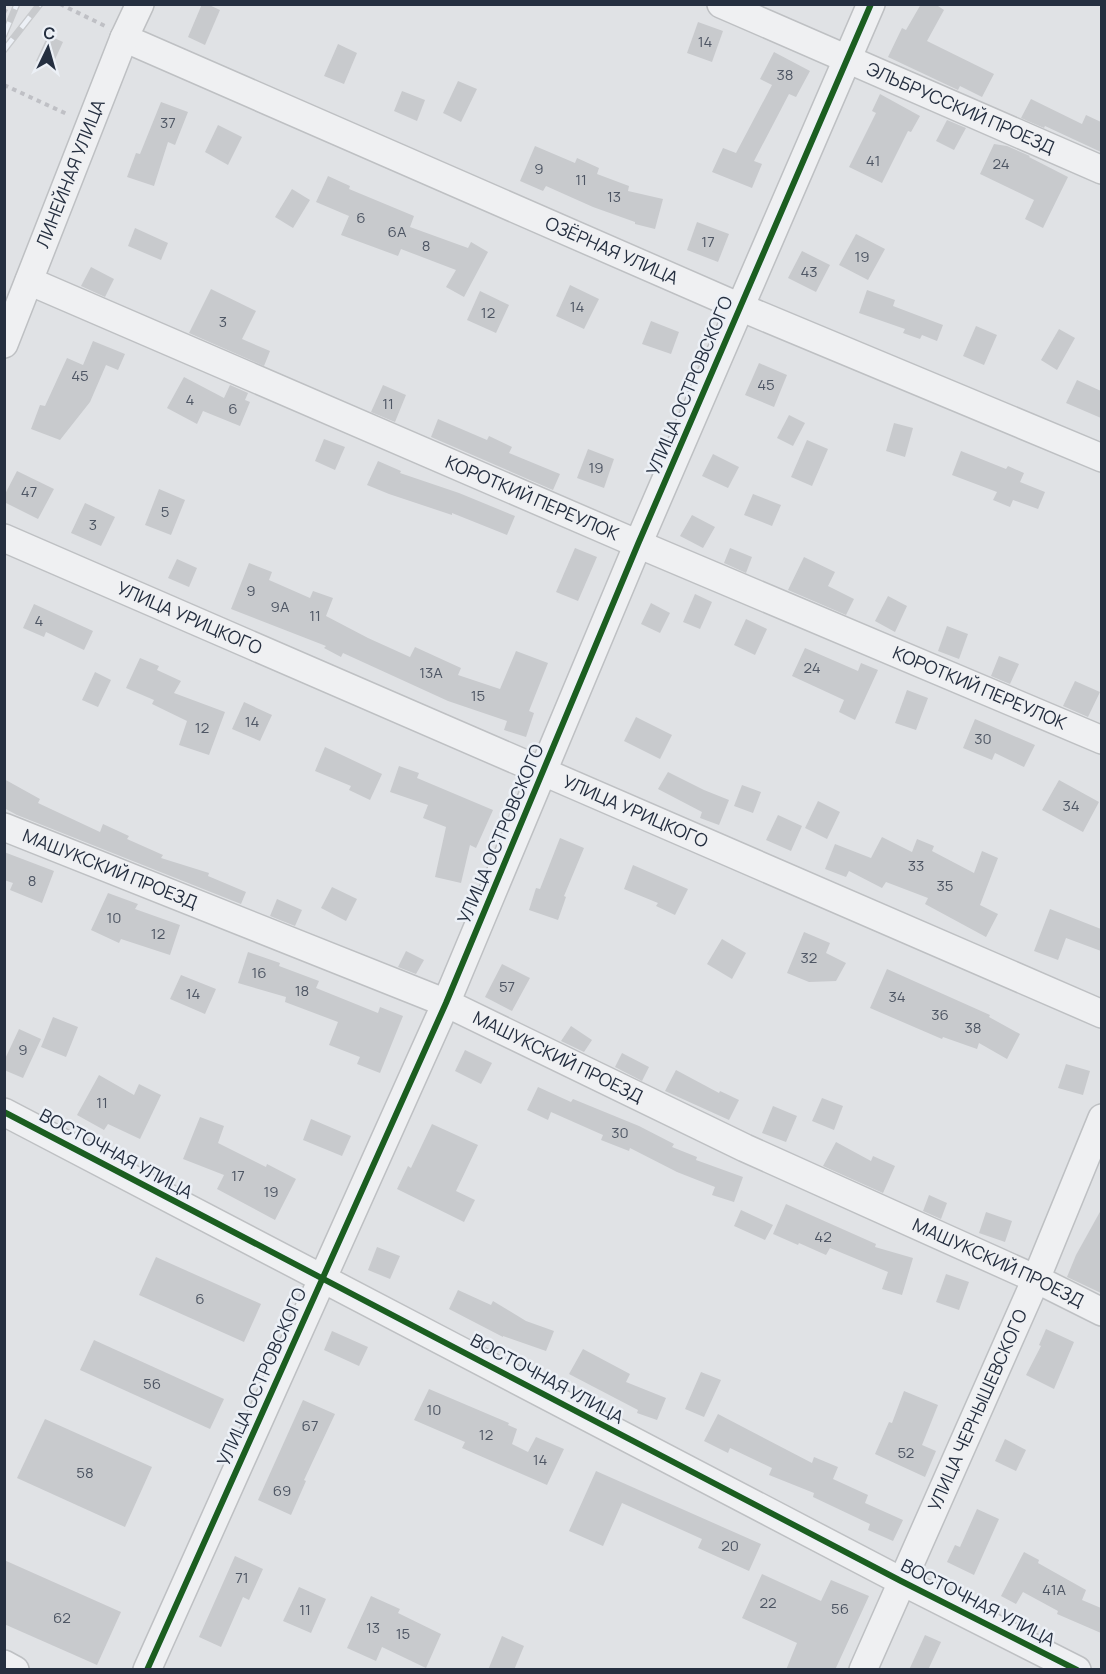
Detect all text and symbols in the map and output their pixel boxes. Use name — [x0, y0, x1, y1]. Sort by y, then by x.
north arrow — [18, 18, 78, 78]
text: С — [42, 22, 56, 45]
house number: 14 — [698, 31, 712, 52]
street label: ЭЛЬБРУССКИЙ ПРОЕЗД — [863, 56, 1059, 159]
house number: 38 — [776, 64, 794, 85]
street label: ЛИНЕЙНАЯ УЛИЦА — [30, 95, 110, 251]
house number: 37 — [160, 112, 176, 133]
house number: 41 — [866, 150, 880, 171]
house number: 24 — [992, 153, 1010, 174]
house number: 9 — [534, 158, 544, 179]
house number: 11 — [575, 169, 587, 190]
house number: 13 — [607, 186, 621, 207]
house number: 6 — [356, 207, 366, 228]
street label: ОЗЁРНАЯ УЛИЦА — [542, 210, 683, 290]
house number: 6А — [388, 221, 407, 242]
house number: 17 — [701, 231, 715, 252]
house number: 8 — [422, 235, 430, 256]
house number: 19 — [854, 246, 870, 267]
house number: 43 — [800, 261, 818, 282]
street label: УЛИЦА ОСТРОВСКОГО — [640, 292, 738, 479]
house number: 14 — [570, 296, 584, 317]
house number: 12 — [481, 302, 495, 323]
house number: 3 — [219, 311, 227, 332]
house number: 45 — [71, 365, 89, 386]
house number: 45 — [757, 374, 775, 395]
house number: 4 — [186, 389, 195, 410]
house number: 11 — [382, 393, 394, 414]
house number: 6 — [228, 398, 238, 419]
street label: КОРОТКИЙ ПЕРЕУЛОК — [442, 449, 623, 545]
house number: 19 — [588, 457, 604, 478]
house number: 47 — [21, 481, 37, 502]
house number: 5 — [161, 501, 169, 522]
house number: 3 — [89, 514, 97, 535]
street label: УЛИЦА УРИЦКОГО — [113, 575, 266, 659]
house number: 9 — [246, 580, 256, 601]
house number: 9А — [271, 596, 290, 617]
house number: 11 — [309, 605, 321, 626]
house number: 4 — [35, 610, 44, 631]
street label: КОРОТКИЙ ПЕРЕУЛОК — [889, 640, 1071, 735]
house number: 24 — [803, 657, 821, 678]
house number: 13А — [419, 662, 443, 683]
house number: 15 — [471, 685, 485, 706]
house number: 14 — [245, 711, 259, 732]
house number: 12 — [195, 717, 209, 738]
house number: 30 — [974, 728, 992, 749]
street label: УЛИЦА ОСТРОВСКОГО — [451, 740, 549, 927]
street label: УЛИЦА УРИЦКОГО — [559, 769, 712, 853]
house number: 34 — [1062, 795, 1080, 816]
street label: МАШУКСКИЙ ПРОЕЗД — [19, 823, 201, 914]
house number: 33 — [908, 855, 924, 876]
house number: 8 — [28, 870, 36, 891]
house number: 35 — [937, 875, 953, 896]
house number: 10 — [107, 907, 122, 928]
house number: 12 — [151, 923, 165, 944]
house number: 32 — [801, 947, 817, 968]
house number: 16 — [251, 962, 267, 983]
house number: 57 — [499, 976, 515, 997]
house number: 18 — [295, 980, 309, 1001]
house number: 14 — [186, 983, 200, 1004]
house number: 34 — [888, 986, 906, 1007]
house number: 36 — [931, 1004, 949, 1025]
street label: МАШУКСКИЙ ПРОЕЗД — [469, 1005, 647, 1108]
house number: 38 — [964, 1017, 982, 1038]
house number: 9 — [18, 1039, 28, 1060]
house number: 11 — [96, 1092, 108, 1113]
street label: ВОСТОЧНАЯ УЛИЦА — [36, 1103, 198, 1204]
house number: 30 — [611, 1122, 629, 1143]
house number: 17 — [231, 1165, 245, 1186]
house number: 19 — [263, 1181, 279, 1202]
street label: МАШУКСКИЙ ПРОЕЗД — [909, 1212, 1088, 1312]
house number: 42 — [814, 1226, 832, 1247]
street label: УЛИЦА ОСТРОВСКОГО — [211, 1284, 311, 1470]
house number: 6 — [195, 1288, 205, 1309]
street label: УЛИЦА ЧЕРНЫШЕВСКОГО — [922, 1305, 1032, 1515]
street label: ВОСТОЧНАЯ УЛИЦА — [467, 1328, 629, 1429]
house number: 56 — [143, 1373, 161, 1394]
house number: 10 — [427, 1399, 442, 1420]
house number: 67 — [302, 1415, 318, 1436]
house number: 12 — [479, 1424, 493, 1445]
house number: 52 — [898, 1442, 914, 1463]
house number: 14 — [533, 1449, 547, 1470]
house number: 58 — [76, 1462, 94, 1483]
house number: 69 — [273, 1480, 291, 1501]
house number: 20 — [721, 1535, 739, 1556]
street label: ВОСТОЧНАЯ УЛИЦА — [897, 1553, 1060, 1652]
house number: 71 — [235, 1567, 249, 1588]
house number: 41А — [1042, 1579, 1067, 1600]
house number: 22 — [759, 1592, 777, 1613]
house number: 56 — [831, 1598, 849, 1619]
house number: 11 — [299, 1599, 311, 1620]
house number: 62 — [53, 1607, 71, 1628]
house number: 13 — [366, 1617, 380, 1638]
house number: 15 — [396, 1623, 410, 1644]

